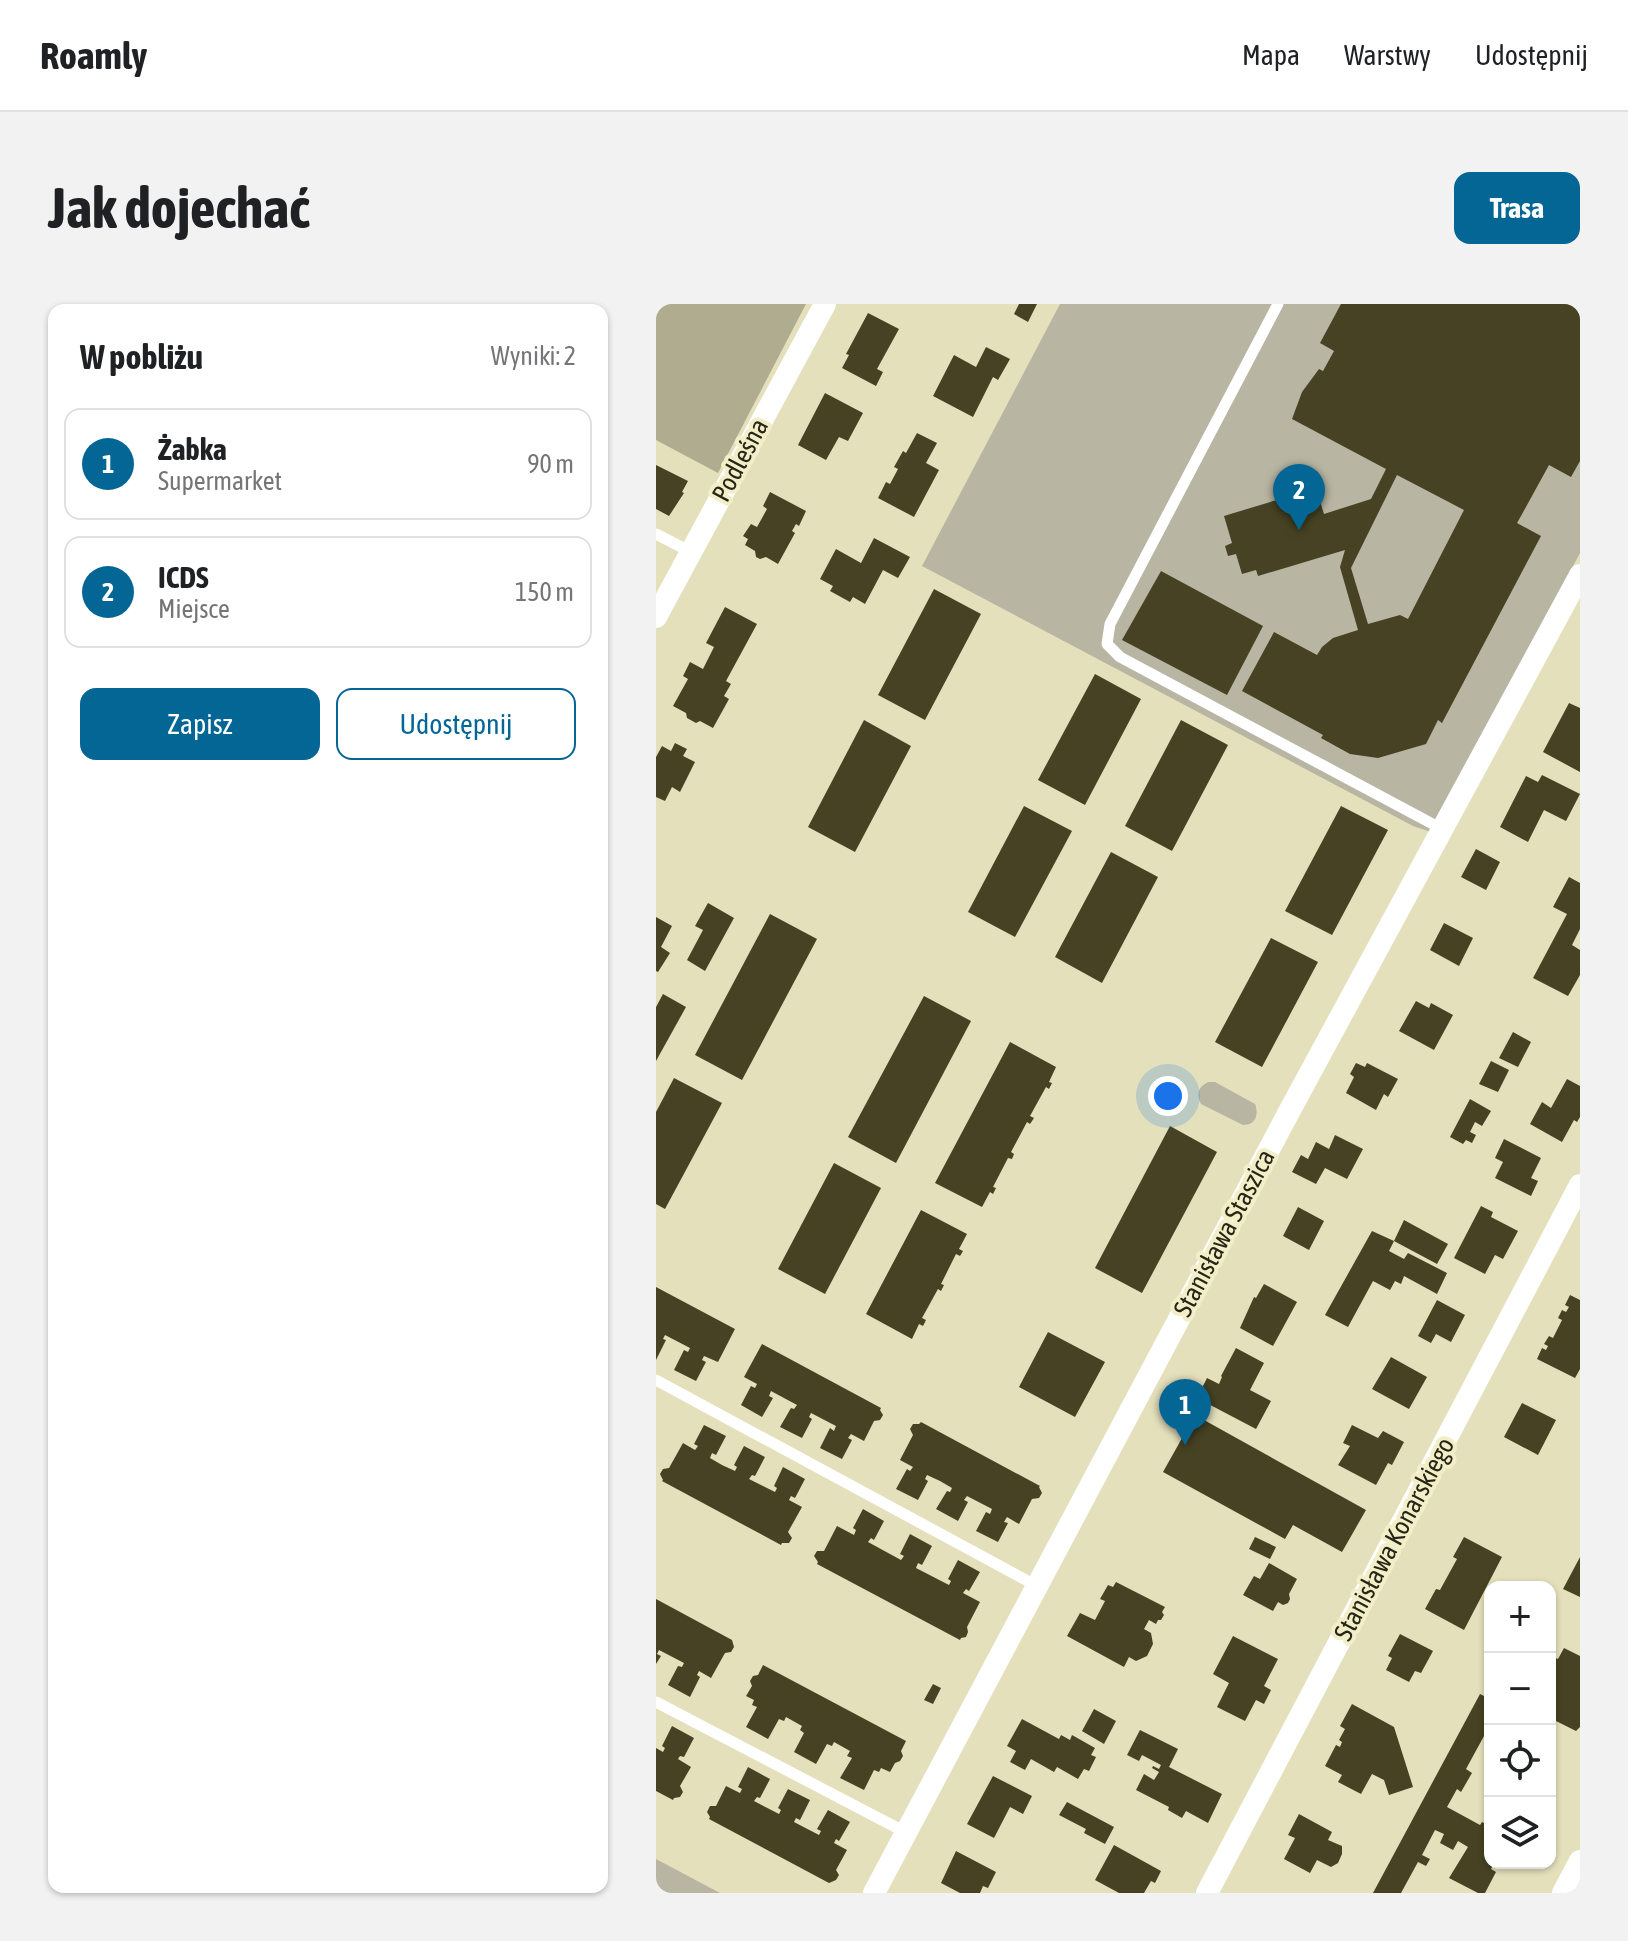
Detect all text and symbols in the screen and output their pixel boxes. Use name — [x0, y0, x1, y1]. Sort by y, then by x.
text: Roamly — [40, 34, 147, 77]
text: Mapa — [1242, 39, 1300, 71]
text: Warstwy — [1344, 39, 1431, 71]
text: Udostępnij — [1475, 39, 1588, 71]
button: Trasa — [1454, 172, 1580, 244]
text: Jak dojechać — [48, 176, 310, 240]
text: W pobliżu — [80, 337, 203, 376]
text: Wyniki: 2 — [491, 341, 576, 371]
street label: Podleśna — [706, 414, 774, 506]
text: Żabka — [158, 432, 227, 466]
text: 1 — [102, 449, 114, 479]
text: 90 m — [527, 449, 574, 479]
pin: 2 — [1273, 464, 1325, 530]
text: Supermarket — [158, 466, 282, 496]
text: ICDS — [158, 560, 209, 594]
text: 2 — [102, 577, 114, 607]
text: 150 m — [515, 577, 574, 607]
text: Miejsce — [158, 594, 230, 624]
button: Zapisz — [80, 688, 320, 760]
button: Udostępnij — [336, 688, 576, 760]
your location — [1148, 1076, 1188, 1116]
street label: Stanisława Staszica — [1167, 1144, 1281, 1322]
pin: 1 — [1159, 1379, 1211, 1445]
street label: Stanisława Konarskiego — [1328, 1432, 1460, 1646]
map controls — [1484, 1581, 1556, 1869]
button: + — [1484, 1581, 1556, 1653]
button: − — [1484, 1653, 1556, 1725]
button: locate — [1484, 1725, 1556, 1797]
button: layers — [1484, 1797, 1556, 1869]

